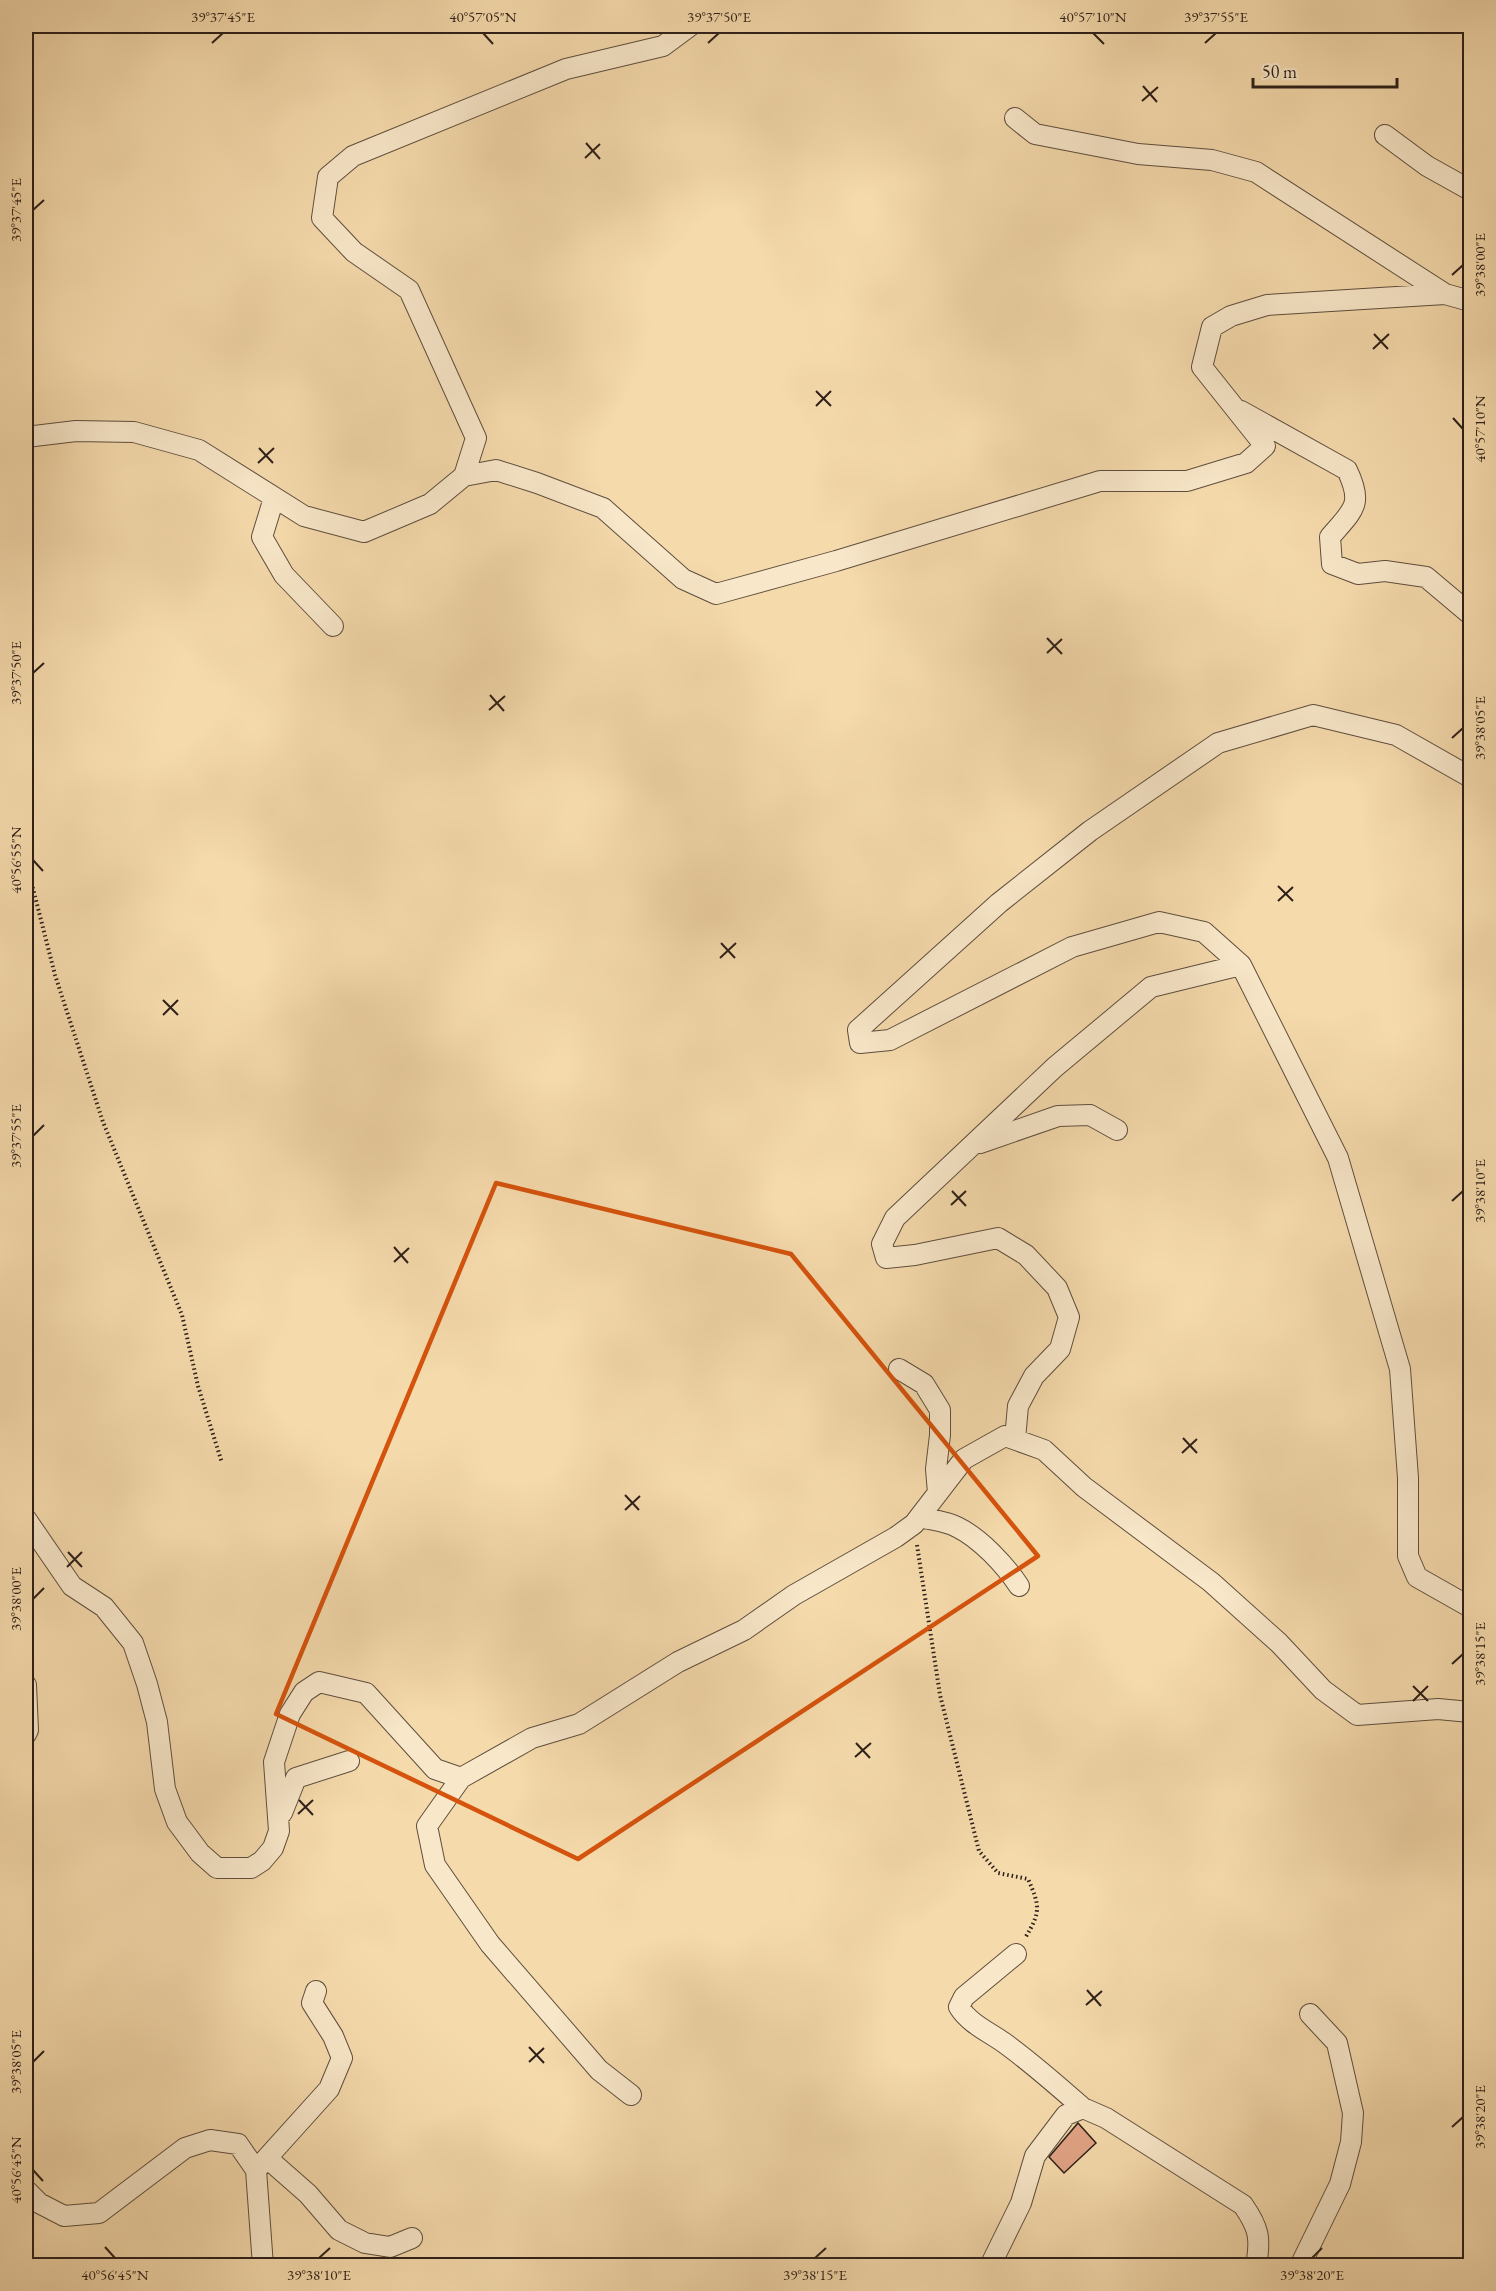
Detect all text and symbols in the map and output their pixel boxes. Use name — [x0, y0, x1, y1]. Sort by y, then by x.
text: 39°37'45"E — [191, 7, 256, 26]
text: 40°57'05"N — [449, 7, 517, 26]
text: 39°37'50"E — [687, 7, 752, 26]
text: 40°57'10"N — [1059, 7, 1127, 26]
text: 39°37'55"E — [1184, 7, 1249, 26]
scale bar — [1253, 51, 1397, 89]
text: 50 m — [1262, 60, 1297, 83]
text: 39°37'45"E — [6, 177, 25, 242]
text: 39°38'00"E — [1470, 232, 1489, 297]
text: 40°57'10"N — [1470, 395, 1489, 463]
text: 39°37'50"E — [6, 640, 25, 705]
text: 39°38'05"E — [1470, 695, 1489, 760]
text: 40°56'55"N — [6, 826, 25, 894]
text: 39°37'55"E — [6, 1103, 25, 1168]
text: 39°38'10"E — [1470, 1158, 1489, 1223]
text: 39°38'00"E — [6, 1566, 25, 1631]
text: 39°38'15"E — [1470, 1621, 1489, 1686]
text: 39°38'05"E — [6, 2029, 25, 2094]
text: 39°38'20"E — [1470, 2084, 1489, 2149]
text: 40°56'45"N — [6, 2136, 25, 2204]
text: 40°56'45"N — [81, 2265, 149, 2284]
text: 39°38'10"E — [287, 2265, 352, 2284]
text: 39°38'15"E — [783, 2265, 848, 2284]
text: 39°38'20"E — [1280, 2265, 1345, 2284]

